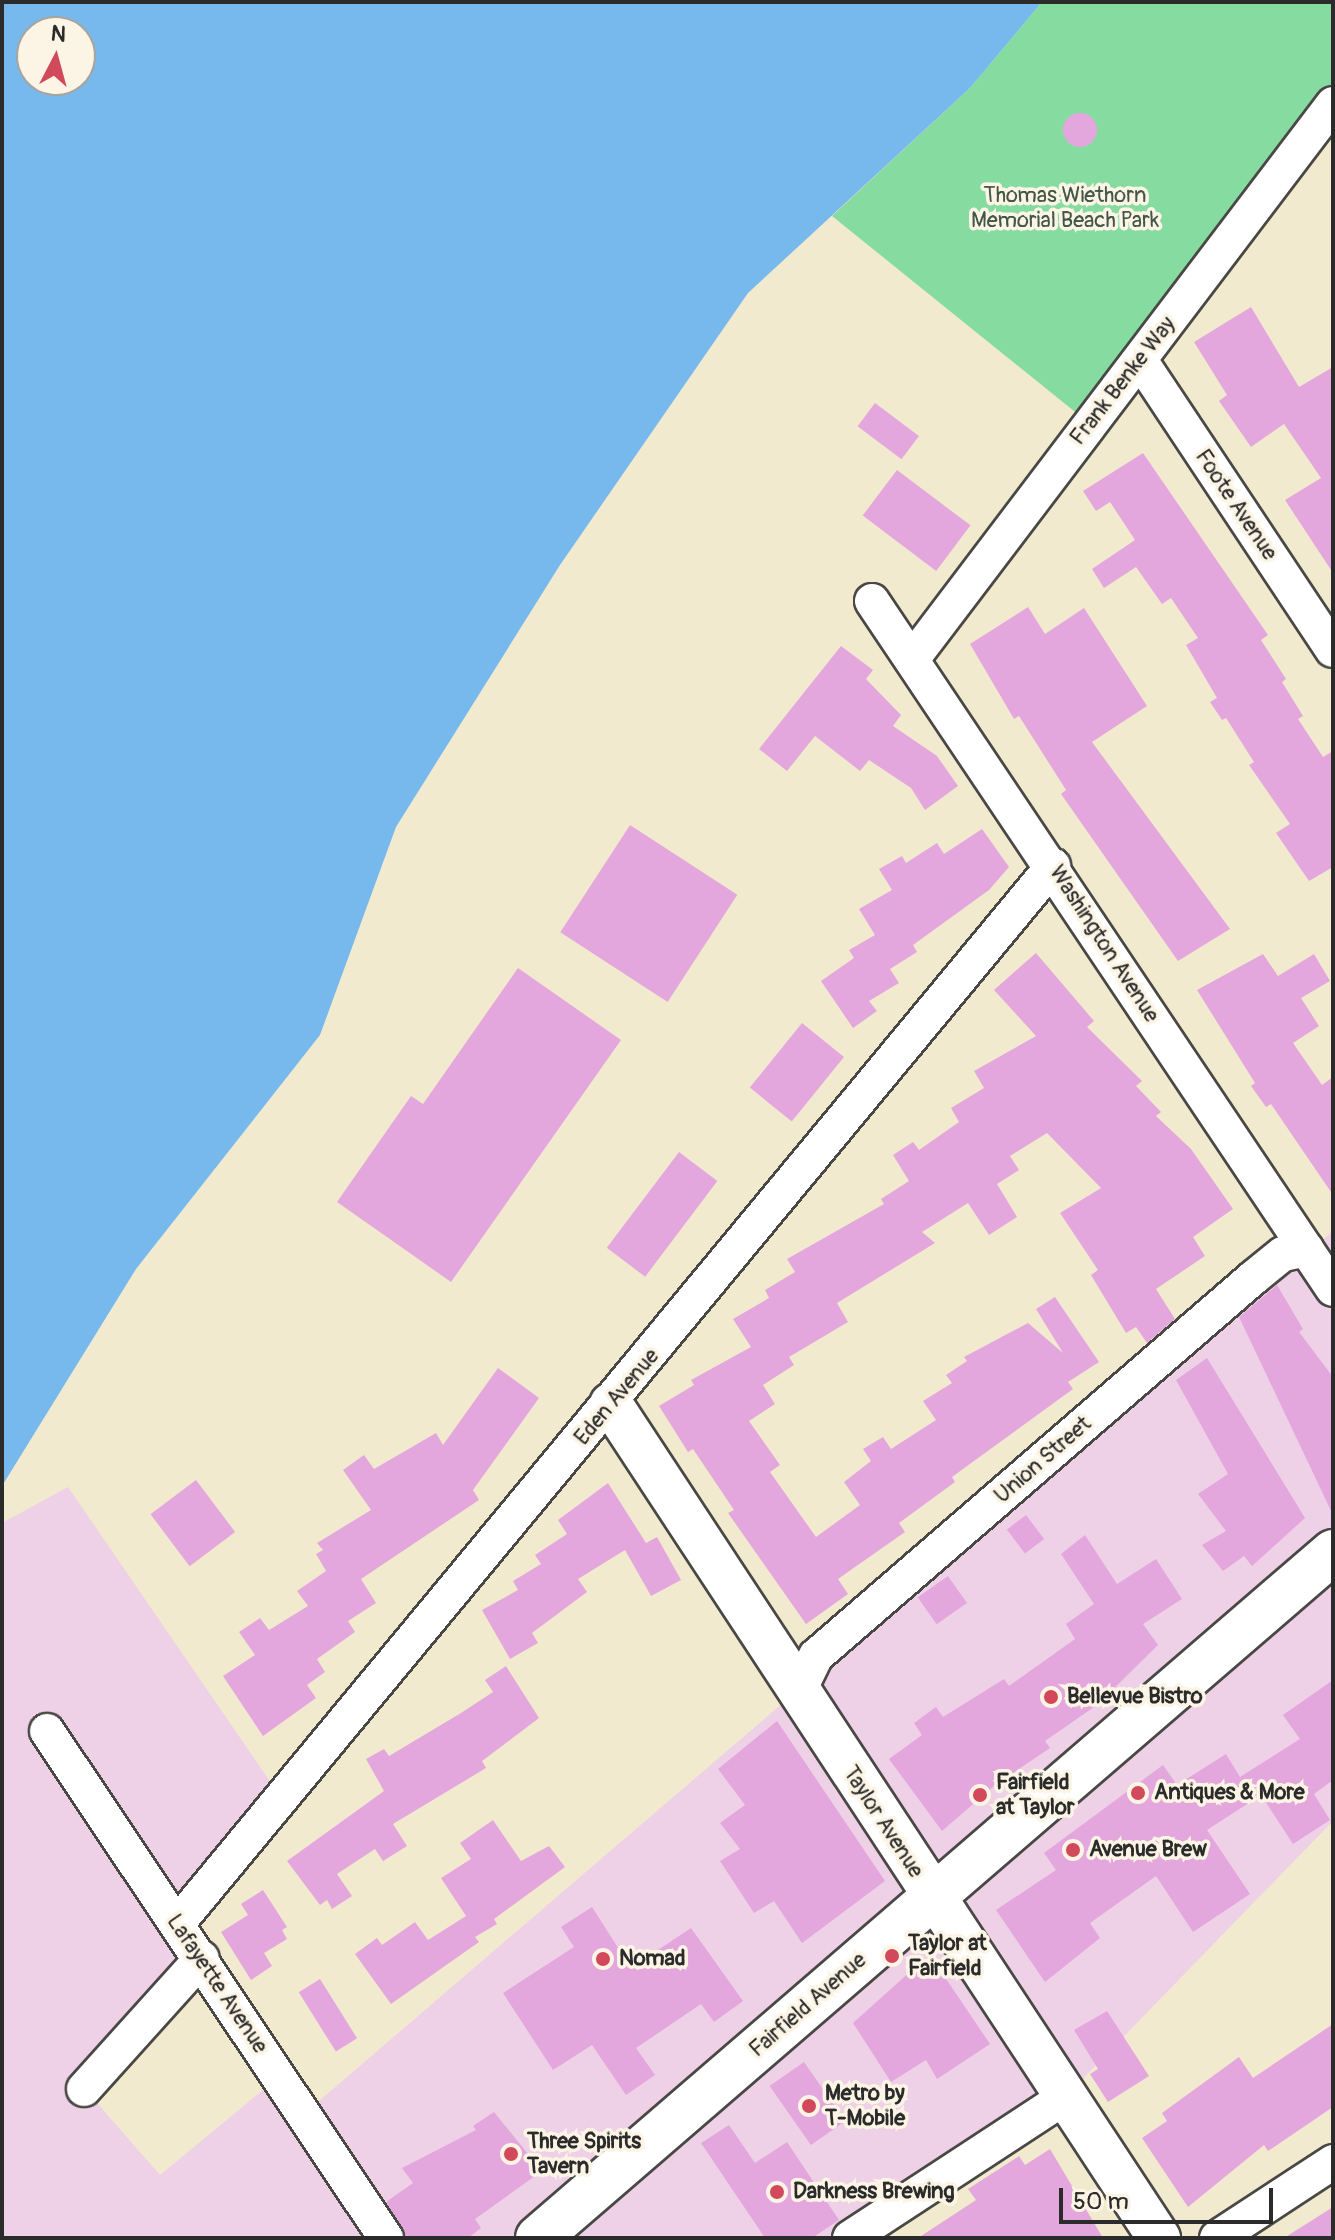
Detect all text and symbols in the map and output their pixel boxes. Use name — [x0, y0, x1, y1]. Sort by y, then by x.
north arrow — [16, 16, 96, 96]
text: N — [49, 19, 67, 49]
park label: Thomas Wiethorn Memorial Beach Park — [971, 182, 1159, 234]
street label: Frank Benke Way — [1065, 312, 1181, 450]
street label: Foote Avenue — [1189, 445, 1283, 565]
street label: Washington Avenue — [1043, 861, 1165, 1027]
street label: Eden Avenue — [569, 1343, 665, 1451]
street label: Union Street — [989, 1411, 1097, 1509]
place label: Bellevue Bistro — [1067, 1684, 1202, 1710]
marker: Bellevue Bistro — [1042, 1688, 1060, 1706]
street label: Taylor Avenue — [837, 1761, 929, 1883]
place label: Fairfield at Taylor — [996, 1769, 1075, 1820]
place label: Antiques & More — [1154, 1780, 1305, 1806]
marker: Antiques & More — [1129, 1784, 1147, 1802]
marker: Fairfield at Taylor — [971, 1786, 989, 1804]
place label: Avenue Brew — [1089, 1837, 1207, 1863]
marker: Avenue Brew — [1064, 1841, 1082, 1859]
street label: Lafayette Avenue — [161, 1909, 273, 2059]
place label: Taylor at Fairfield — [908, 1930, 987, 1982]
place label: Nomad — [619, 1946, 686, 1972]
street label: Fairfield Avenue — [744, 1947, 872, 2063]
marker: Taylor at Fairfield — [883, 1947, 901, 1965]
marker: Nomad — [594, 1950, 612, 1968]
place label: Metro by T-Mobile — [825, 2080, 905, 2132]
marker: Metro by T-Mobile — [800, 2097, 818, 2115]
place label: Three Spirits Tavern — [527, 2128, 641, 2180]
marker: Three Spirits Tavern — [502, 2145, 520, 2163]
scale bar — [1063, 2172, 1277, 2222]
place label: Darkness Brewing — [793, 2179, 955, 2205]
marker: Darkness Brewing — [768, 2183, 786, 2201]
text: 50 m — [1073, 2187, 1129, 2216]

